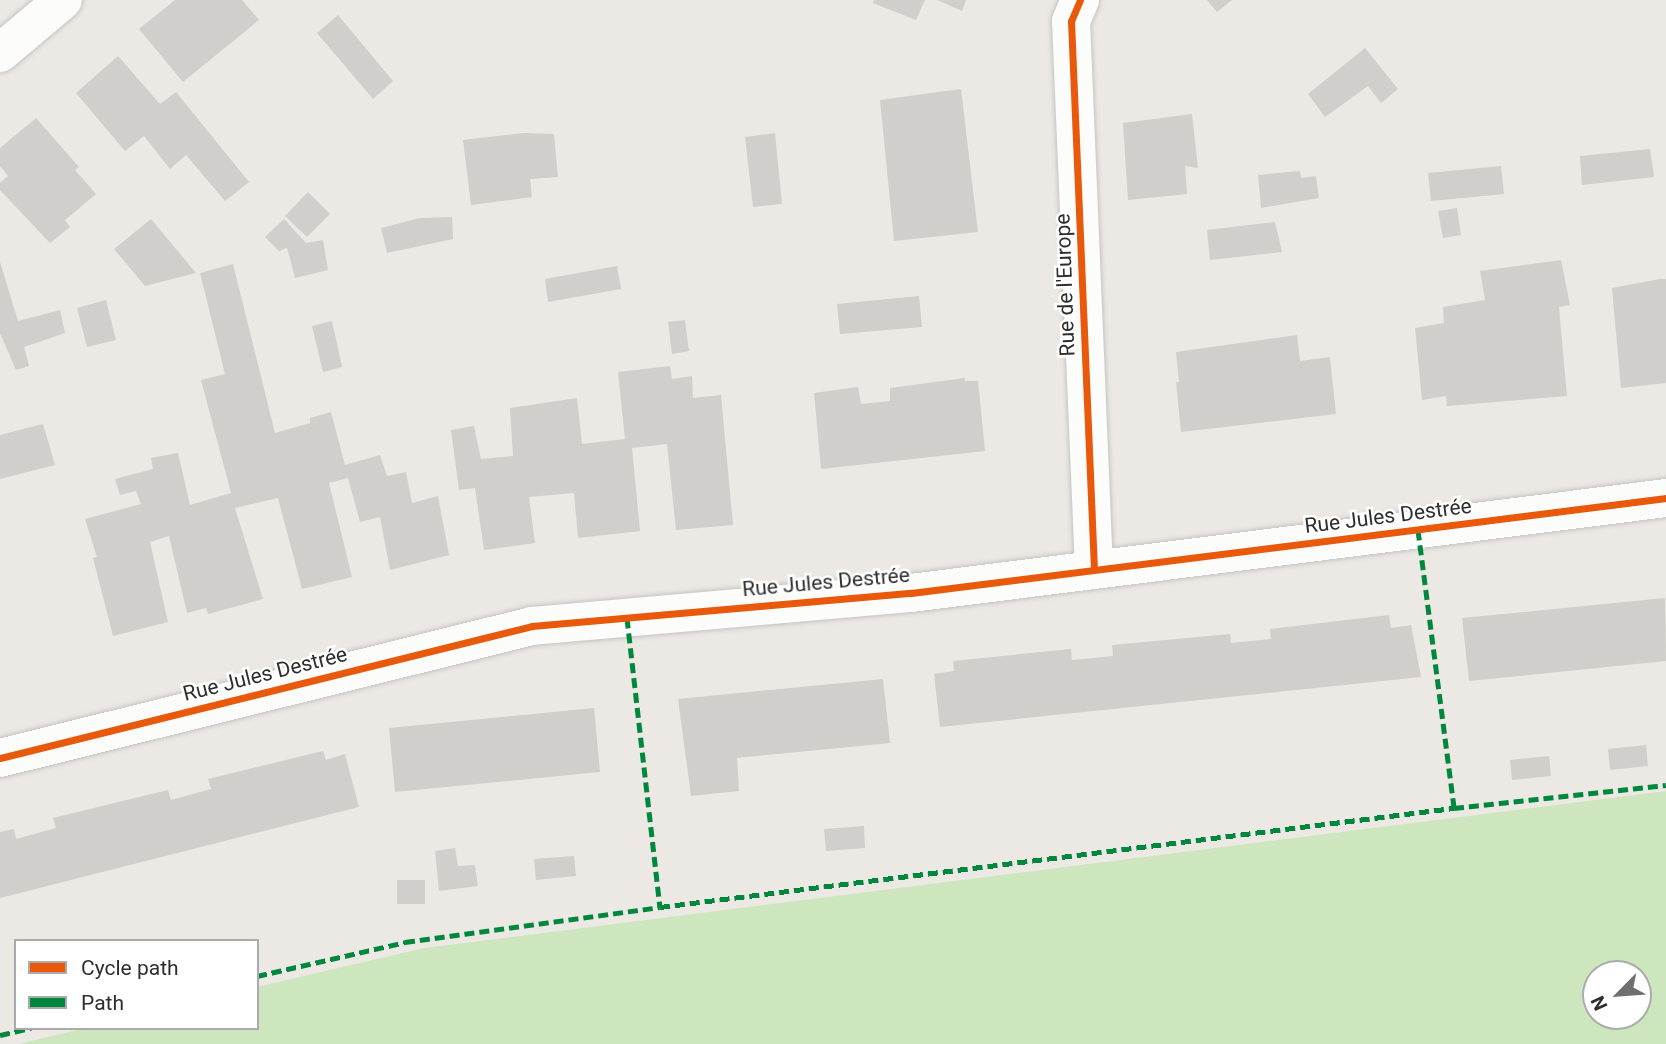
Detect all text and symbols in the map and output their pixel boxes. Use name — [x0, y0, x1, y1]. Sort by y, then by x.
street label: Rue de l'Europe — [1050, 213, 1080, 357]
street label: Rue Jules Destrée — [1303, 493, 1473, 539]
street label: Rue Jules Destrée — [741, 562, 911, 602]
street label: Rue Jules Destrée — [180, 641, 350, 707]
legend — [14, 939, 259, 1030]
text: Cycle path — [81, 956, 179, 980]
north arrow — [1582, 960, 1652, 1030]
text: Path — [81, 991, 124, 1015]
text: N — [1586, 992, 1613, 1014]

